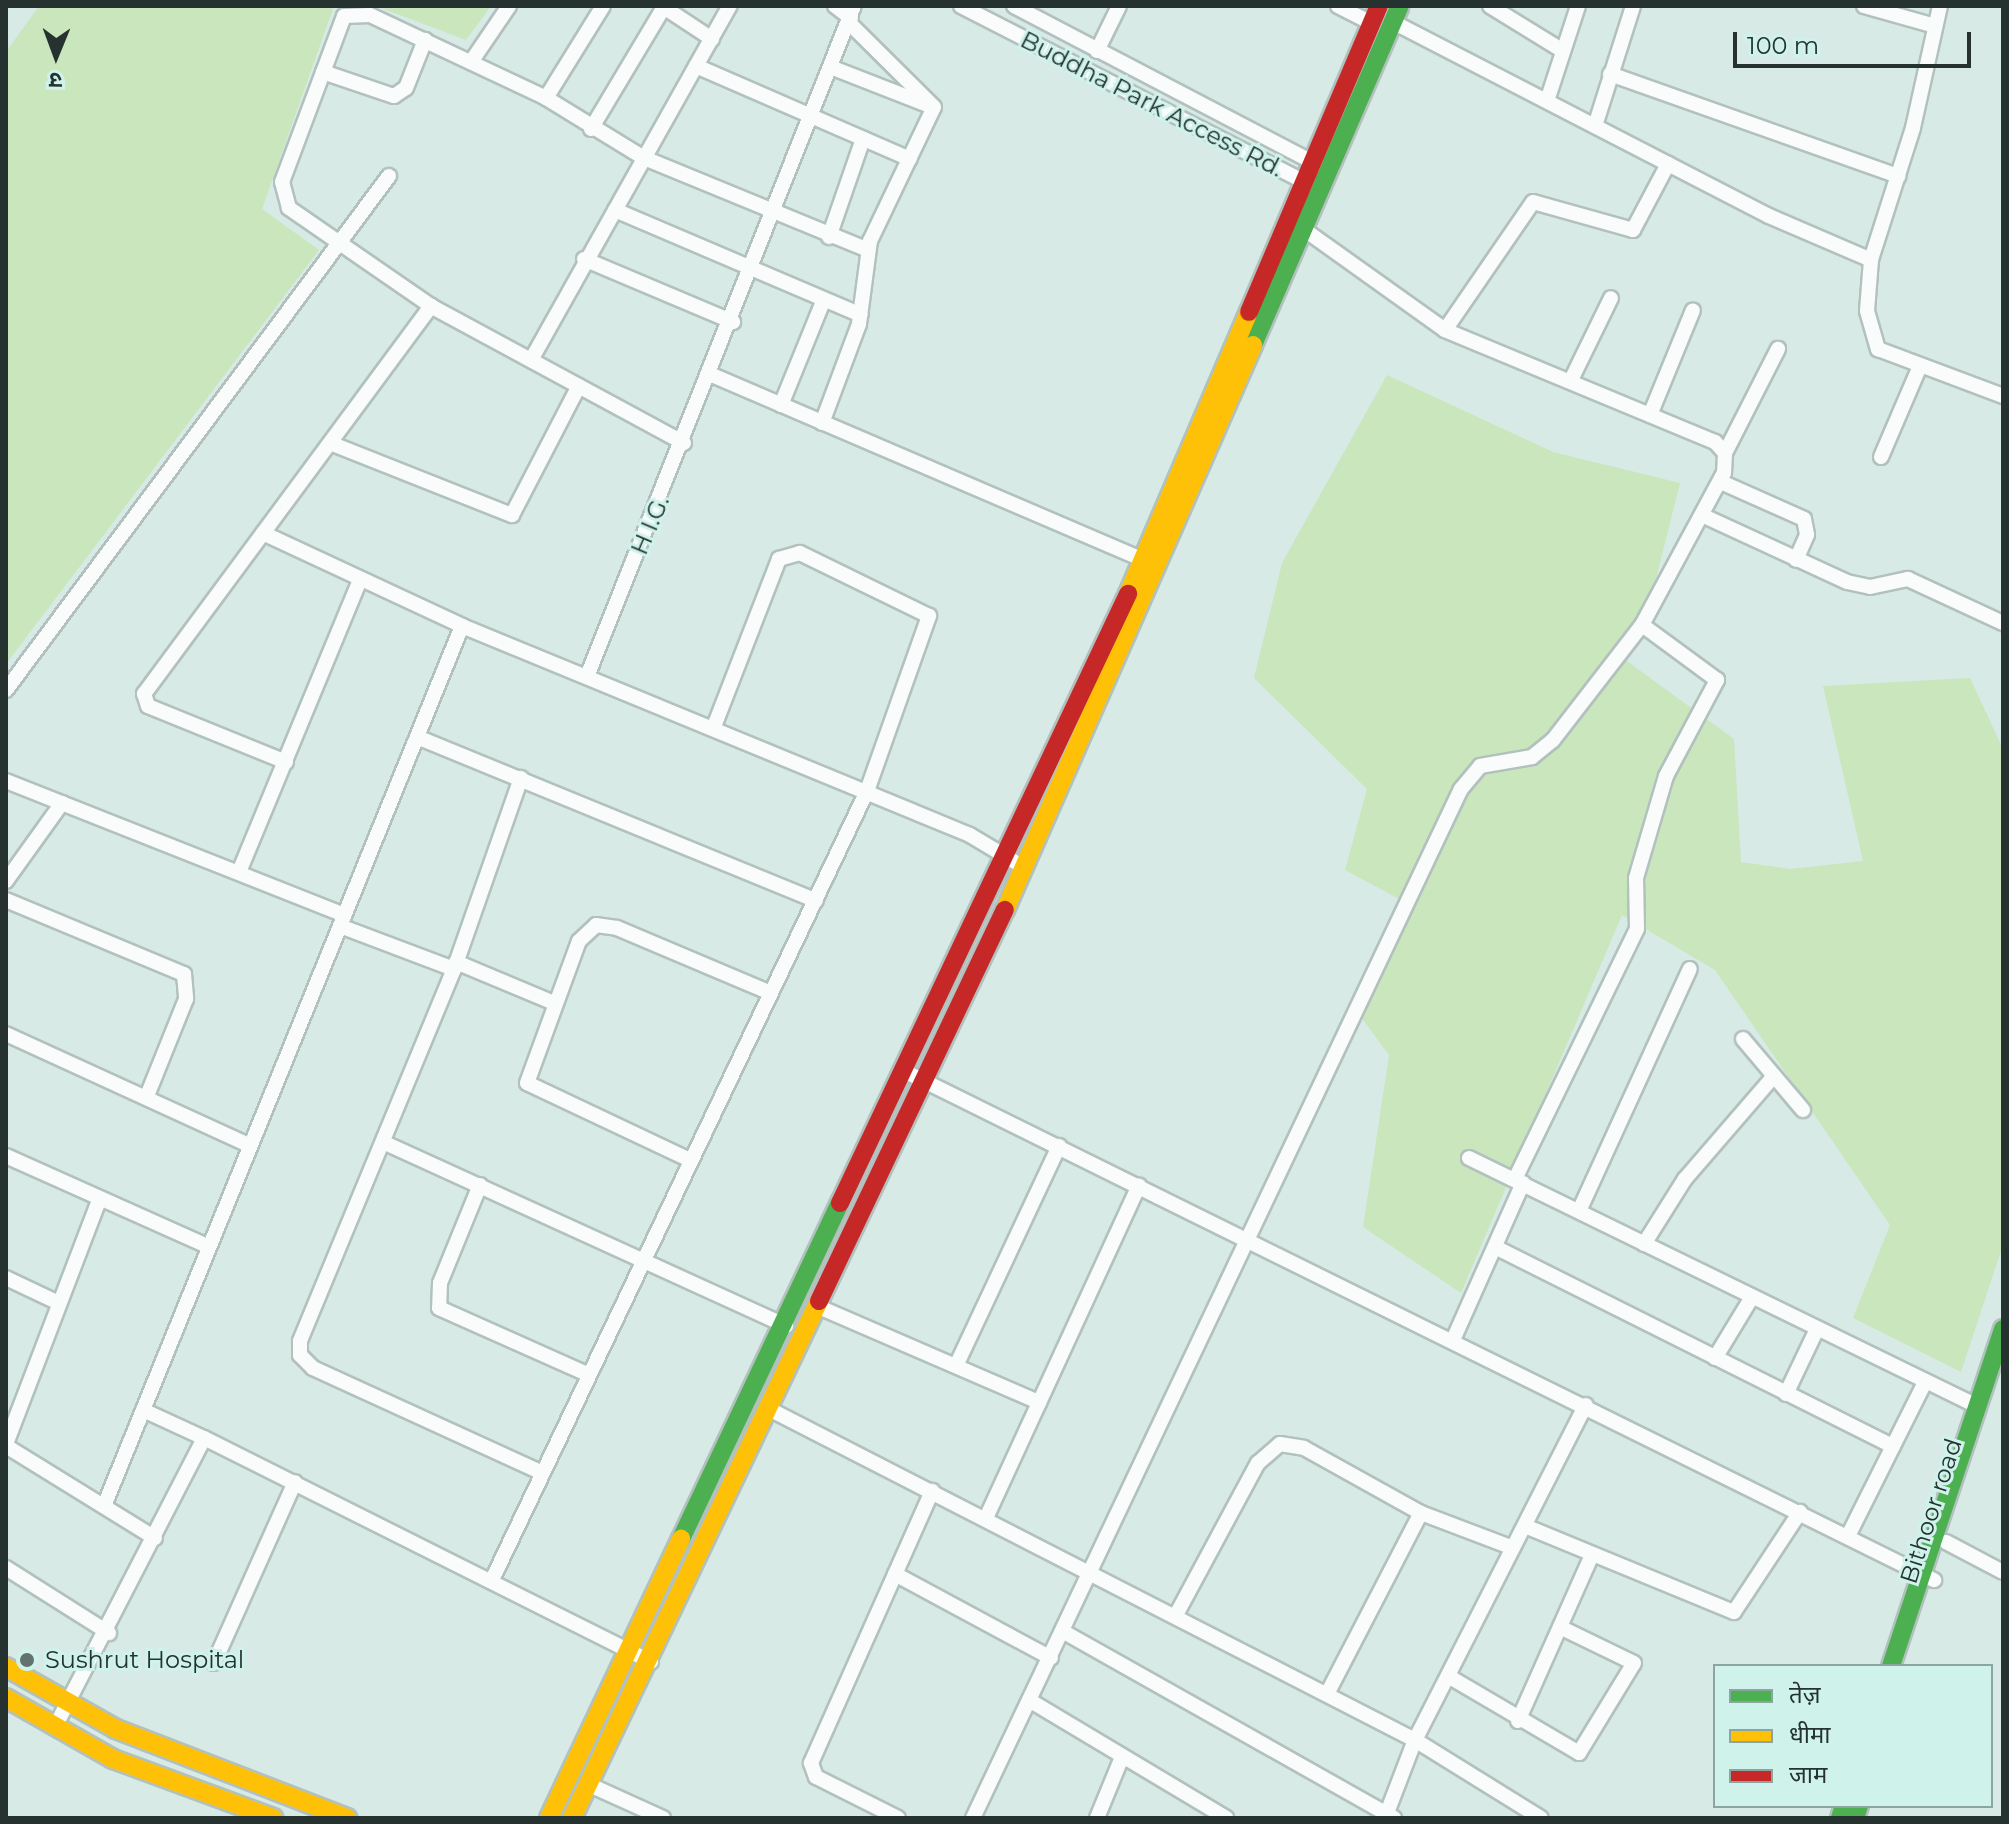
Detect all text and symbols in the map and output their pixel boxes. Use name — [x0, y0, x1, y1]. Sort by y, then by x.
north arrow — [16, 16, 96, 96]
scale bar — [1737, 16, 1975, 66]
street label: Buddha Park Access Rd. — [1016, 25, 1288, 183]
text: 100 m — [1747, 31, 1819, 60]
text: उ — [49, 67, 62, 94]
street label: H I.G. — [625, 491, 675, 559]
street label: Bithoor road — [1894, 1435, 1968, 1587]
place label: Sushrut Hospital — [45, 1646, 244, 1674]
marker: Sushrut Hospital — [16, 1649, 38, 1671]
legend — [1713, 1664, 1993, 1808]
text: तेज़ — [1789, 1680, 1821, 1709]
text: धीमा — [1789, 1720, 1831, 1749]
text: जाम — [1789, 1760, 1827, 1789]

